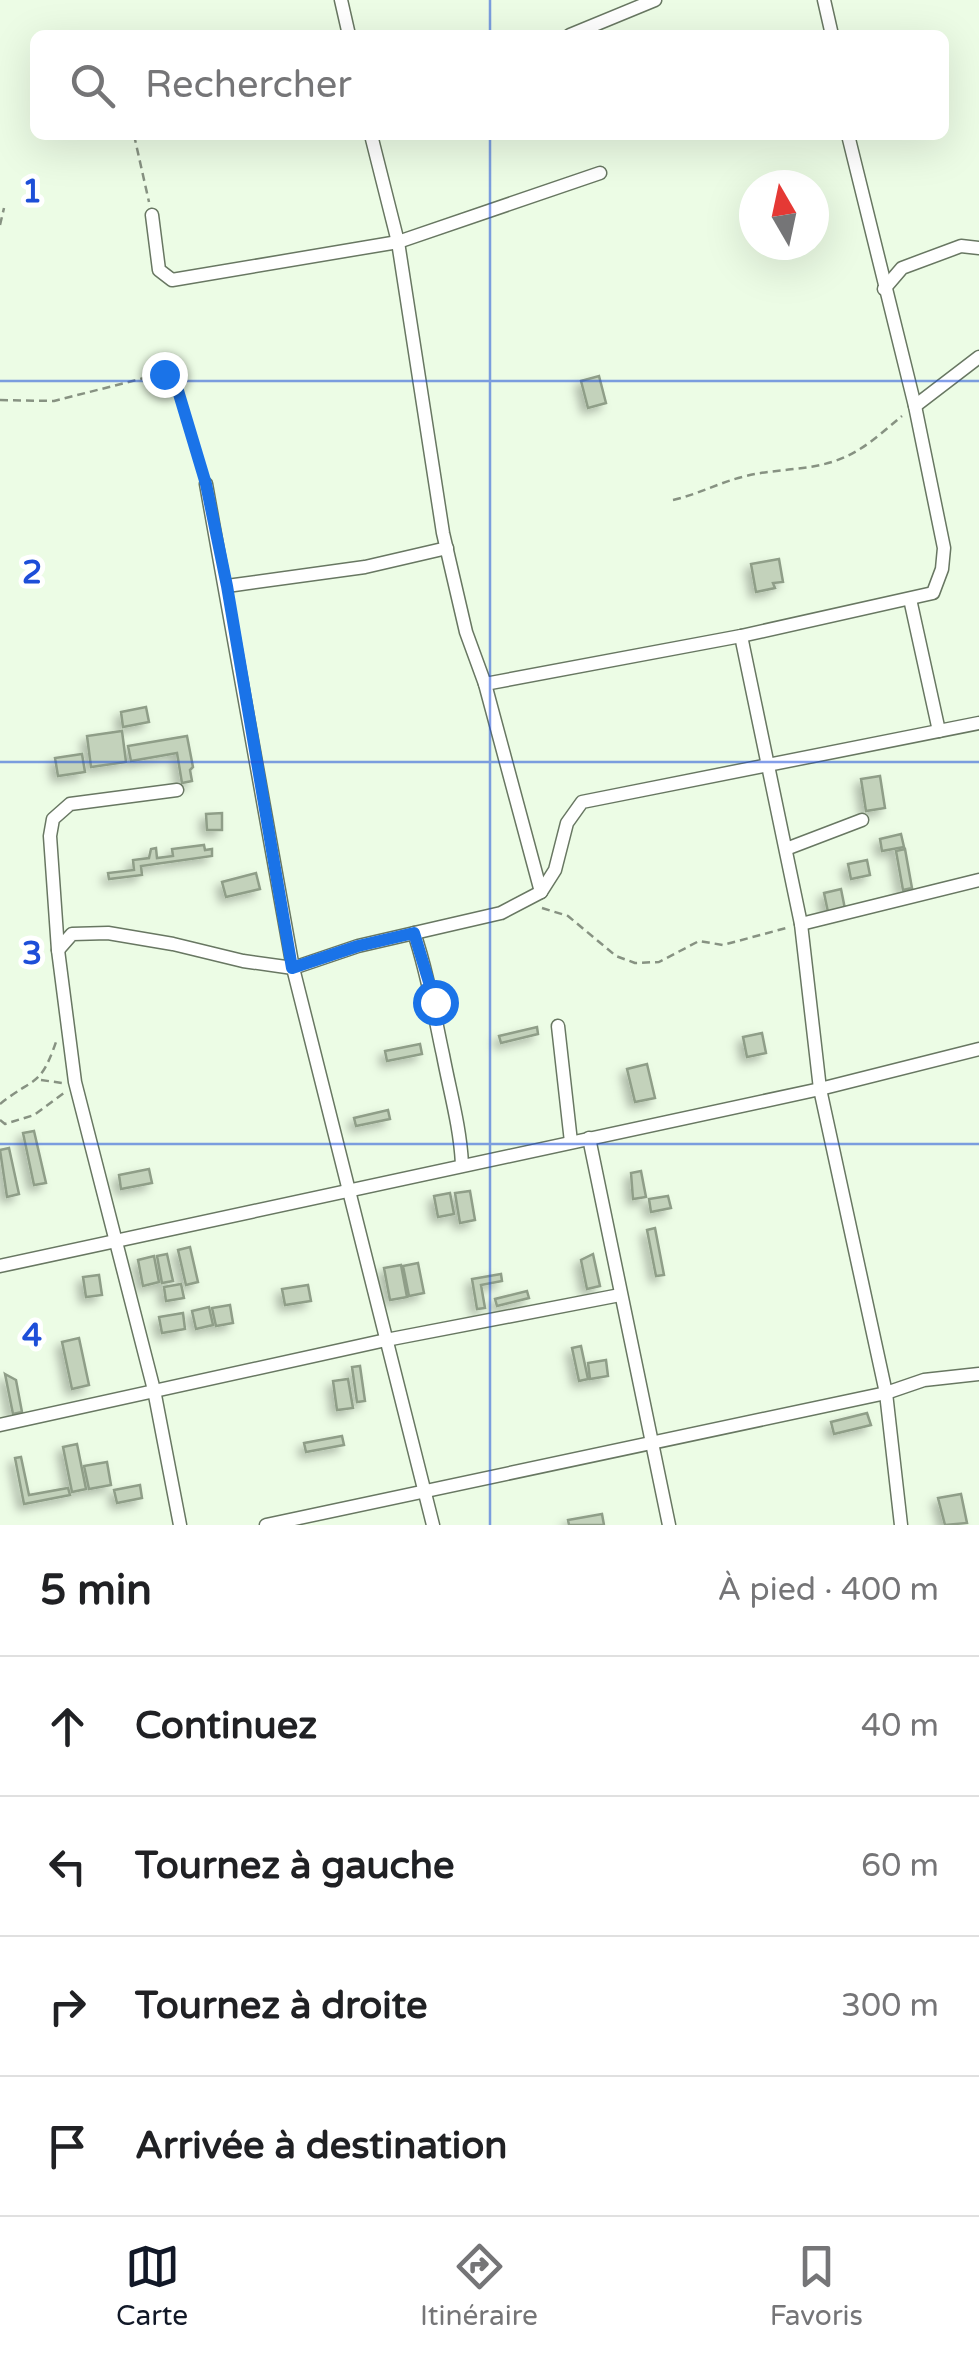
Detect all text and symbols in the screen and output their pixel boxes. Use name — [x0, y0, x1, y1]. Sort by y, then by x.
search box — [30, 30, 949, 140]
icon: search — [65, 58, 120, 113]
text: Rechercher — [145, 62, 352, 108]
north arrow — [739, 170, 829, 260]
text: 1 — [22, 173, 42, 211]
route end — [142, 352, 188, 398]
text: 2 — [22, 554, 42, 592]
text: 3 — [22, 935, 42, 973]
route start — [413, 980, 459, 1026]
text: 4 — [22, 1317, 42, 1355]
text: 5 min — [40, 1565, 152, 1616]
text: À pied · 400 m — [717, 1571, 939, 1609]
icon: ahead — [40, 1699, 95, 1754]
text: Continuez — [135, 1703, 317, 1749]
text: 40 m — [861, 1707, 939, 1745]
icon: left — [40, 1839, 95, 1894]
text: Tournez à gauche — [135, 1843, 454, 1889]
text: 60 m — [861, 1847, 939, 1885]
icon: right — [40, 1979, 95, 2034]
text: Tournez à droite — [135, 1983, 428, 2029]
text: 300 m — [841, 1987, 939, 2025]
icon: arrive — [40, 2119, 95, 2174]
text: Arrivée à destination — [135, 2123, 508, 2169]
tab: Carte — [116, 2239, 188, 2333]
tab: Itinéraire — [420, 2239, 538, 2333]
tab: Favoris — [770, 2239, 863, 2333]

